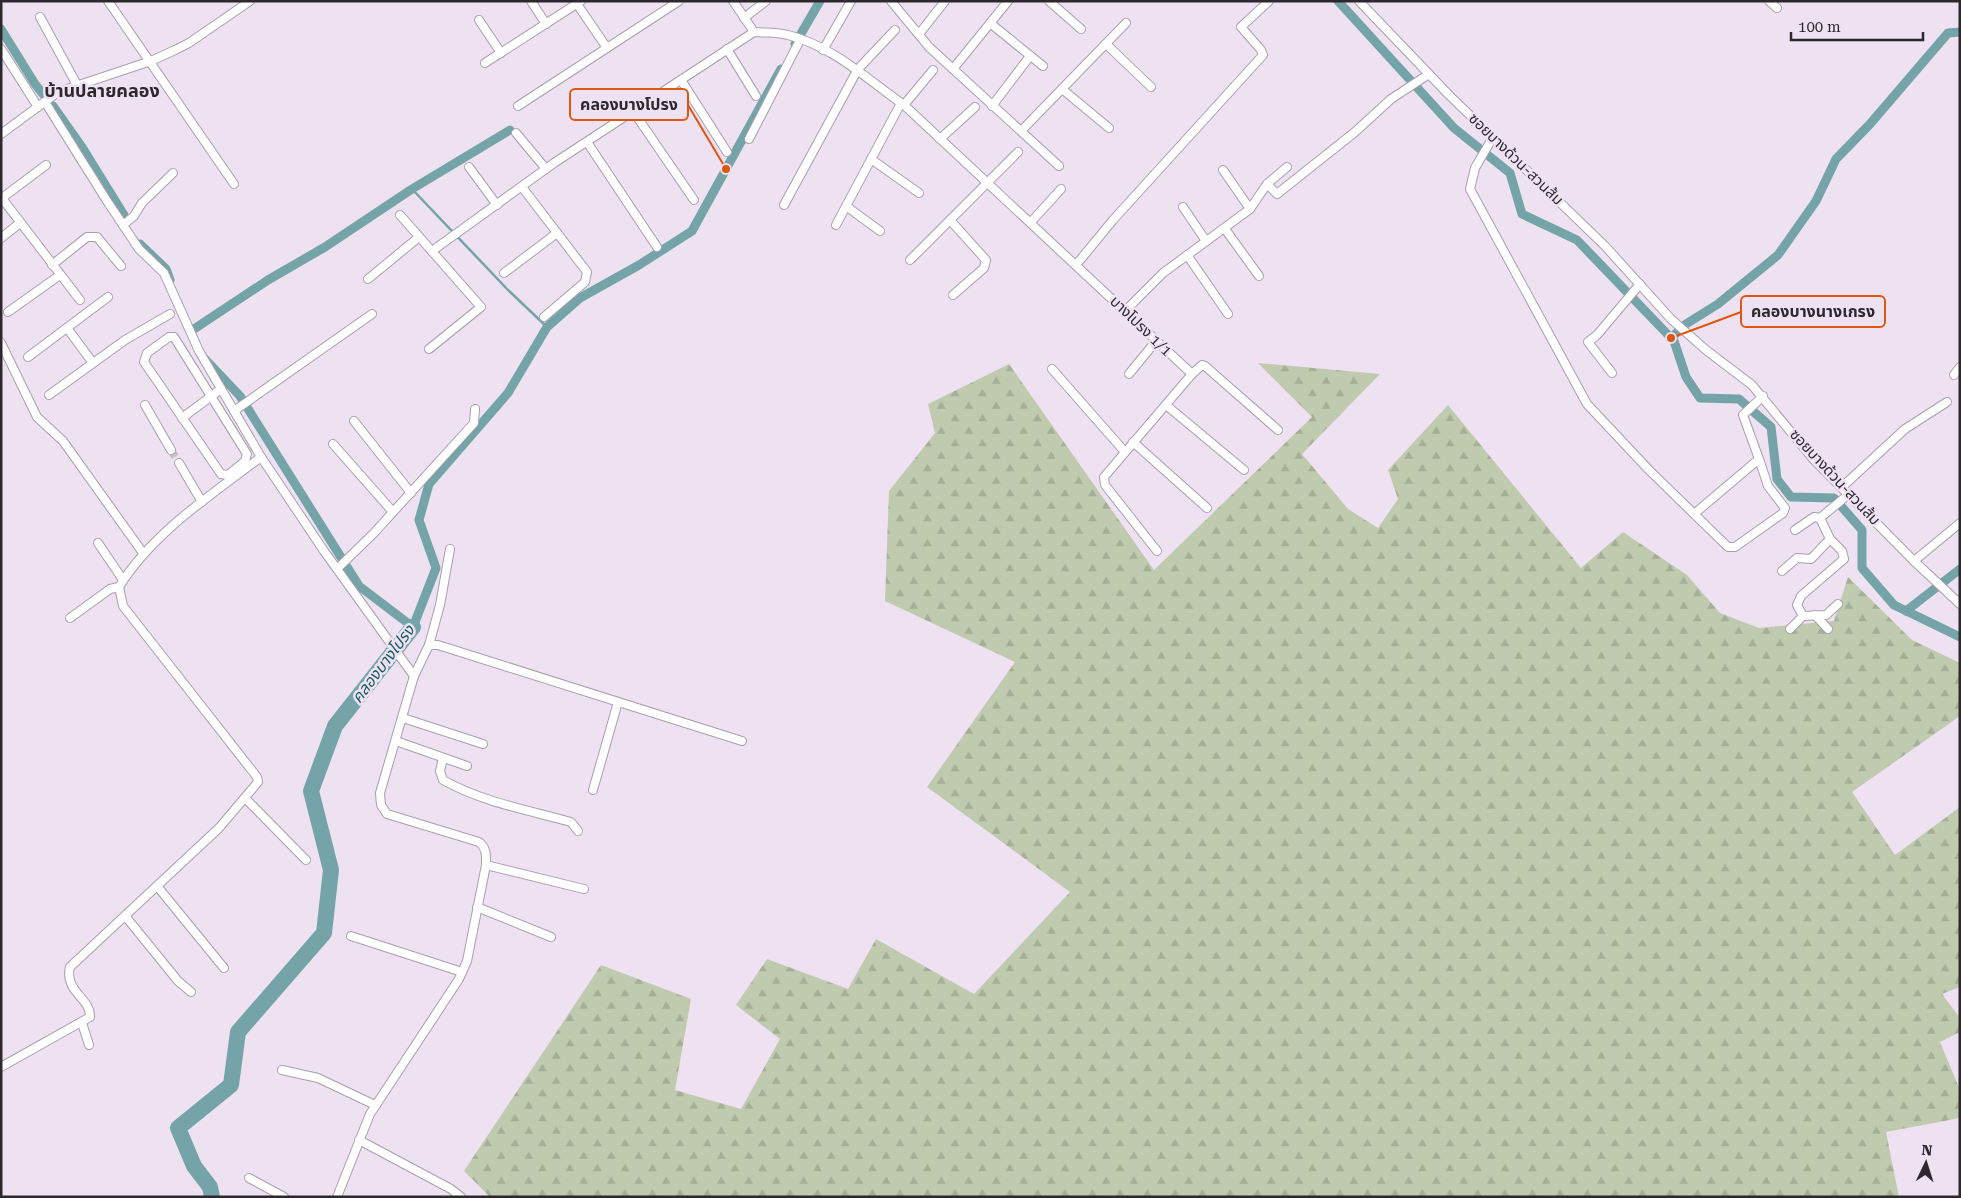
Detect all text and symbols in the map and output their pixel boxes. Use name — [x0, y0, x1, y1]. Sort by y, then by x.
scale bar — [1791, 10, 1924, 42]
text: 100 m — [1798, 18, 1841, 36]
district label: บ้านปลายคลอง — [44, 80, 160, 101]
callout: คลองบางโปรง — [570, 89, 688, 120]
text: คลองบางโปรง — [580, 95, 678, 114]
street label: ซอยบางด้วน-สวนส้ม — [1465, 109, 1567, 209]
street label: บางโปรง 1/1 — [1106, 292, 1176, 360]
callout: คลองบางนางเกรง — [1741, 296, 1885, 327]
text: คลองบางนางเกรง — [1751, 302, 1875, 321]
street label: ซอยบางด้วน-สวนส้ม — [1786, 425, 1884, 529]
water label: คลองบางโปรง — [348, 620, 419, 707]
north arrow — [1901, 1138, 1951, 1188]
text: N — [1921, 1142, 1933, 1158]

